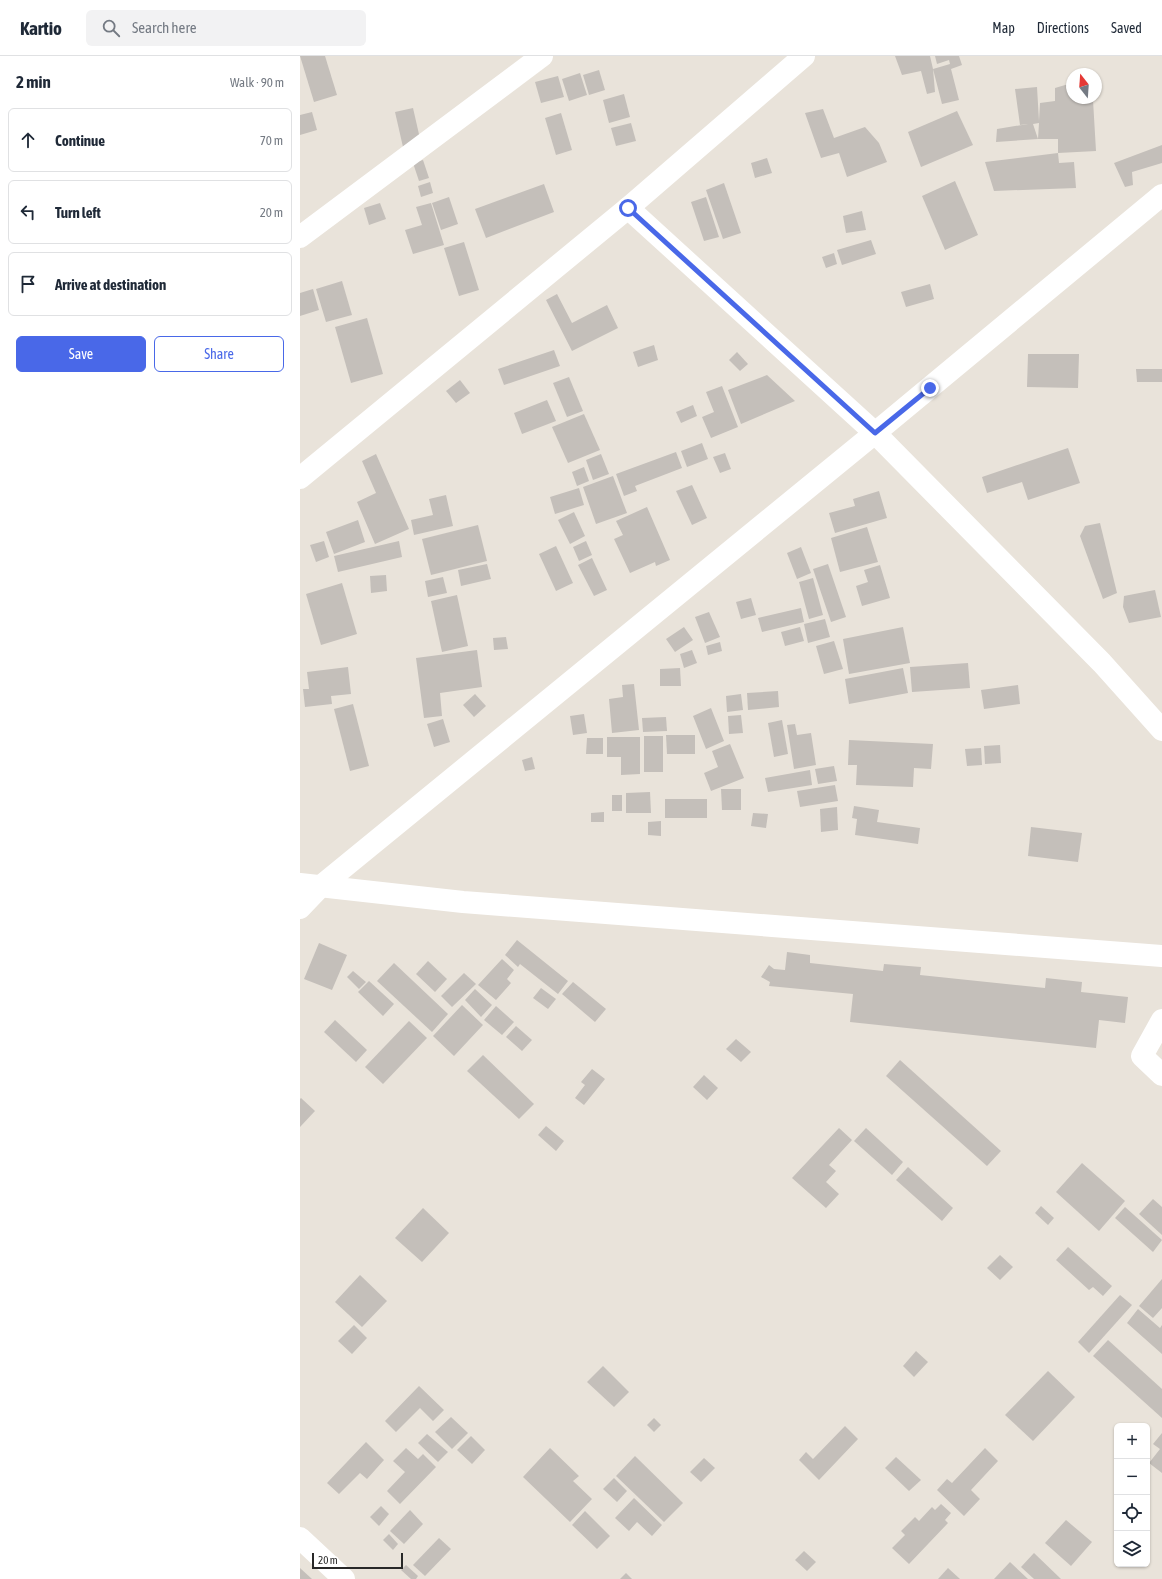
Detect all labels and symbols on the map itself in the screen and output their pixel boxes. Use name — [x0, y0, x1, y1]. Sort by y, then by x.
north arrow — [1066, 68, 1102, 104]
route start — [619, 199, 637, 217]
route end — [921, 379, 939, 397]
scale bar — [312, 1551, 403, 1570]

